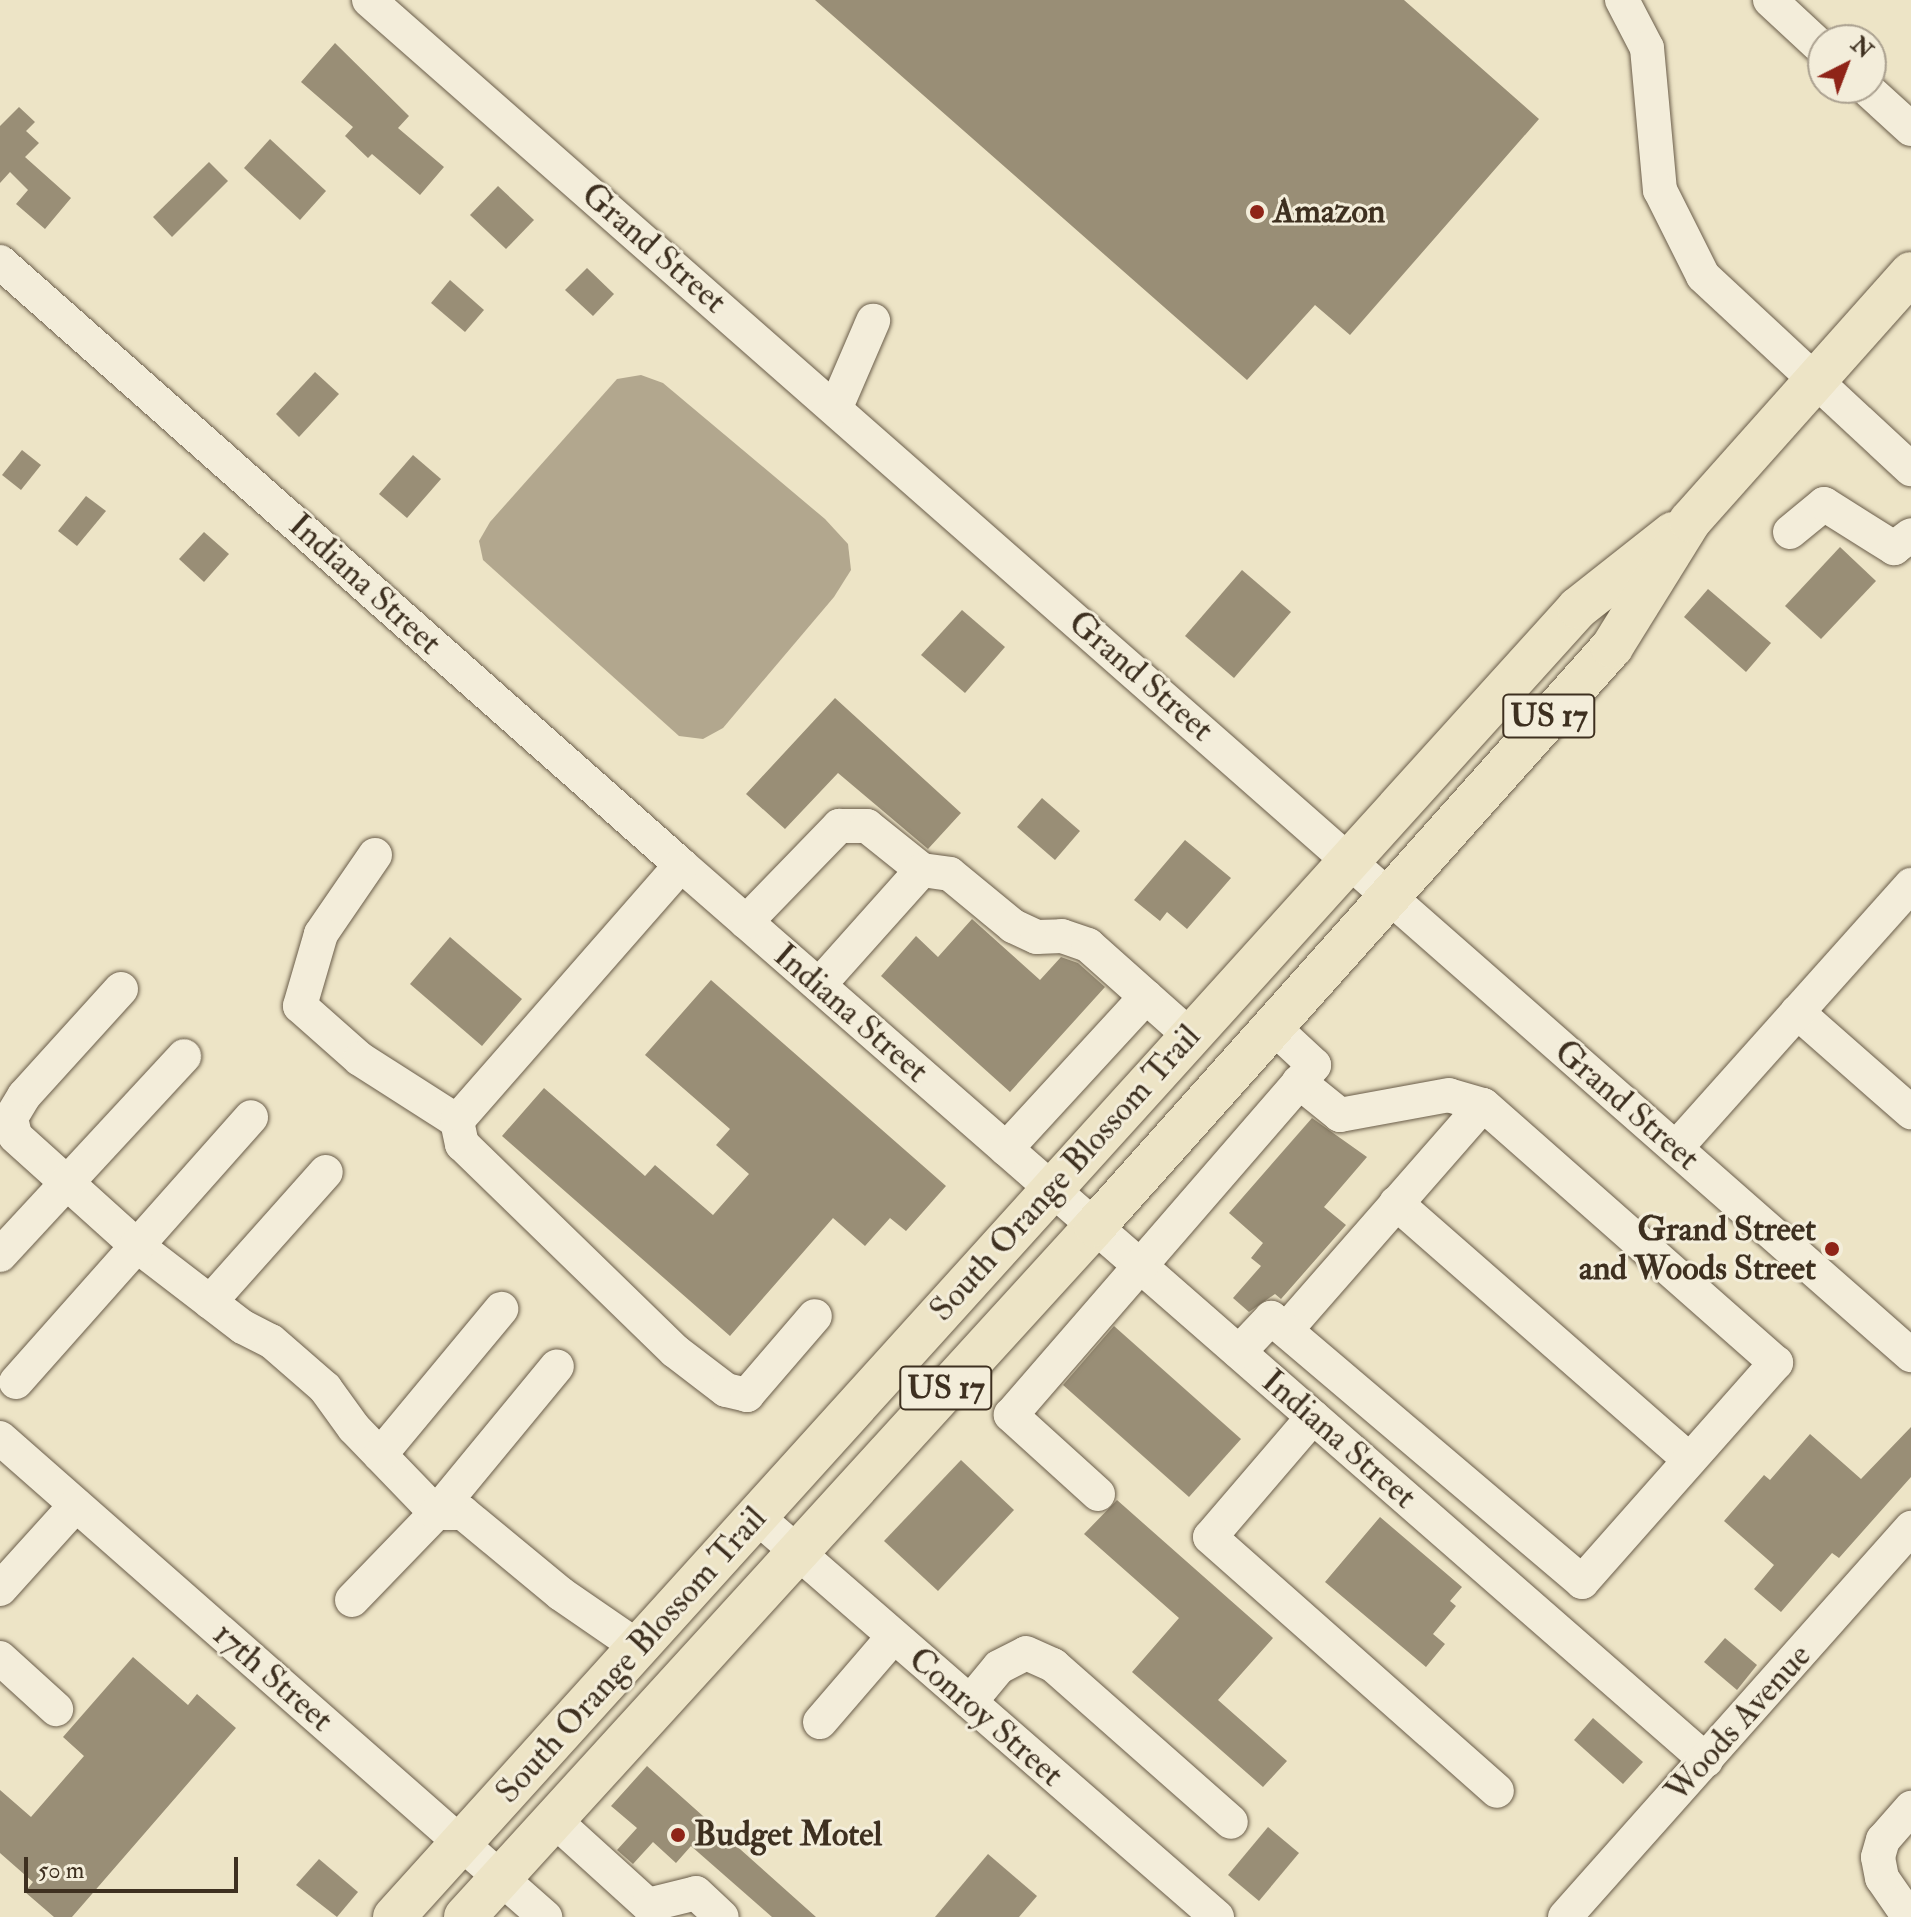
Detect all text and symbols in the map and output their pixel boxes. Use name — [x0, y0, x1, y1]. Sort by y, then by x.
north arrow — [1807, 24, 1887, 104]
text: N — [1845, 31, 1878, 65]
street label: Grand Street — [573, 174, 735, 322]
place label: Amazon — [1273, 192, 1385, 232]
marker: Amazon — [1248, 203, 1266, 221]
street label: Indiana Street — [280, 505, 450, 663]
street label: Grand Street — [1060, 602, 1222, 750]
road number: US 17 — [1501, 688, 1597, 744]
street label: Indiana Street — [765, 935, 937, 1091]
street label: South Orange Blossom Trail — [921, 1016, 1209, 1330]
street label: Grand Street — [1546, 1031, 1708, 1179]
place label: Grand Street and Woods Street — [1579, 1209, 1816, 1288]
marker: Grand Street and Woods Street — [1823, 1240, 1841, 1258]
road number: US 17 — [898, 1360, 994, 1416]
street label: Indiana Street — [1253, 1361, 1425, 1517]
street label: South Orange Blossom Trail — [487, 1498, 775, 1812]
street label: 17th Street — [205, 1614, 341, 1740]
street label: Woods Avenue — [1657, 1636, 1819, 1810]
street label: Conroy Street — [900, 1639, 1072, 1795]
place label: Budget Motel — [694, 1815, 882, 1855]
marker: Budget Motel — [669, 1826, 687, 1844]
scale bar — [28, 1841, 242, 1891]
text: 50 m — [38, 1855, 84, 1886]

